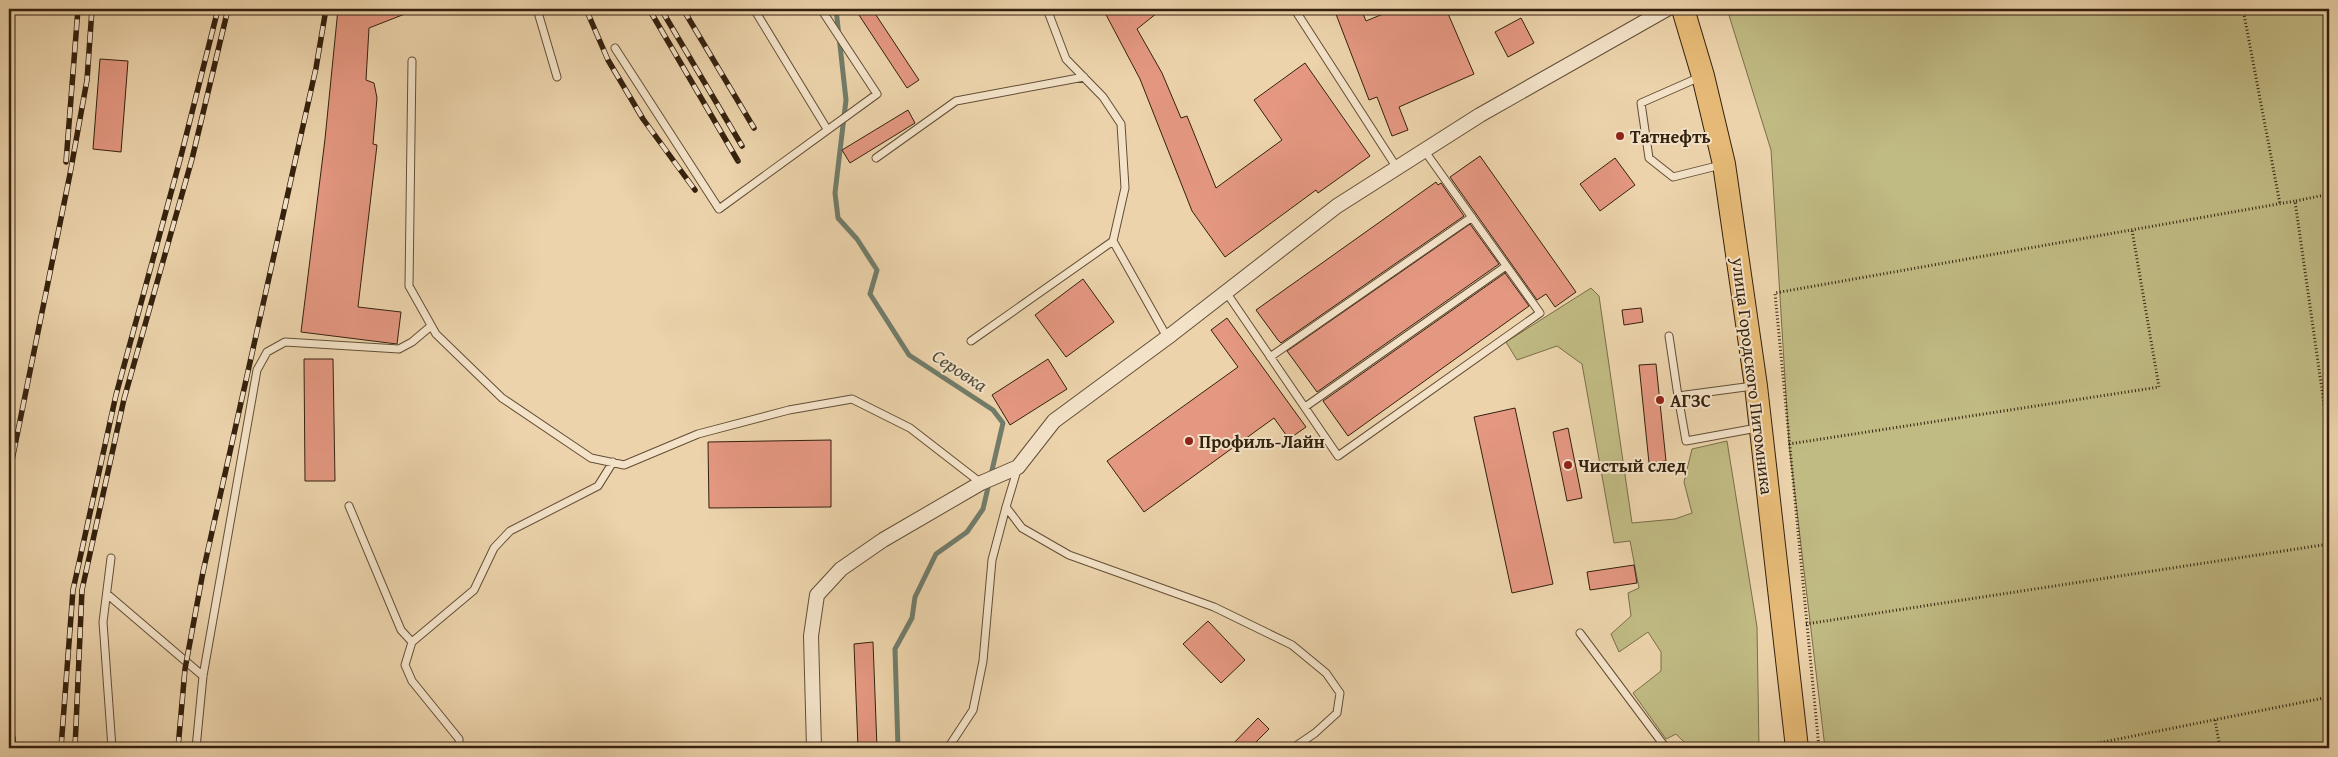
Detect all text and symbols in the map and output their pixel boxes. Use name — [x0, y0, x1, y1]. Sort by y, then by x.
place label: Татнефть — [1630, 123, 1711, 150]
marker: Татнефть — [1614, 130, 1626, 142]
street label: улица Городского Питомника — [1725, 255, 1781, 497]
water label: Серовка — [927, 342, 993, 398]
place label: АГЗС — [1670, 387, 1711, 414]
marker: АГЗС — [1654, 394, 1666, 406]
place label: Профиль-Лайн — [1199, 428, 1325, 455]
marker: Профиль-Лайн — [1183, 435, 1195, 447]
place label: Чистый след — [1578, 452, 1687, 479]
marker: Чистый след — [1562, 459, 1574, 471]

